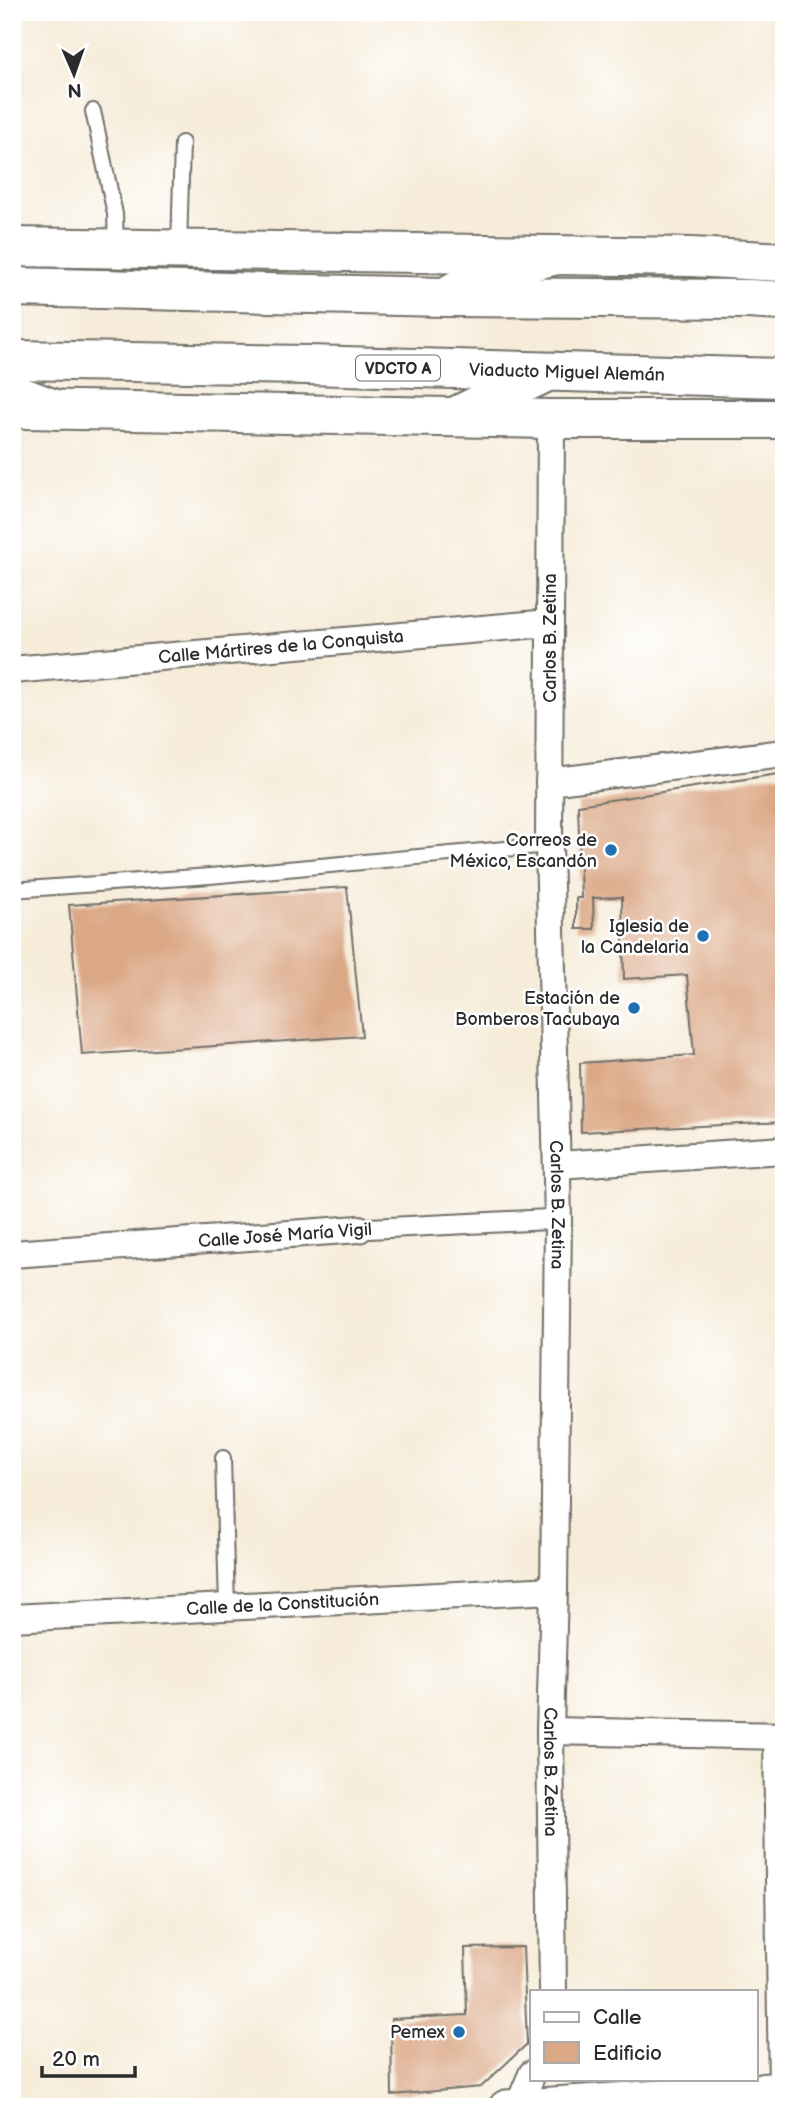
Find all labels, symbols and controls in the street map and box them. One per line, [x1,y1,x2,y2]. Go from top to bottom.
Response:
north arrow [38,38,108,108]
text: N [67,78,82,101]
road number: VDCTO A [356,356,440,380]
street label: Viaducto Miguel Alemán [469,359,665,386]
street label: Carlos B. Zetina [540,573,561,703]
street label: Calle Mártires de la Conquista [157,626,405,668]
place label: Correos de México, Escandón [450,830,597,872]
marker: Correos de México, Escandón [603,842,619,858]
place label: Iglesia de la Candelaria [581,916,689,958]
marker: Iglesia de la Candelaria [695,928,711,944]
place label: Estación de Bomberos Tacubaya [455,988,620,1030]
marker: Estación de Bomberos Tacubaya [626,1000,642,1016]
street label: Carlos B. Zetina [545,1140,568,1270]
street label: Calle José María Vigil [197,1219,373,1252]
street label: Calle de la Constitución [186,1589,380,1620]
street label: Carlos B. Zetina [539,1707,561,1837]
legend [530,1990,758,2080]
text: Calle [593,2005,642,2030]
place label: Pemex [390,2022,446,2043]
marker: Pemex [451,2024,467,2040]
scale bar [42,2035,135,2079]
text: Edificio [593,2041,662,2066]
text: 20 m [52,2047,100,2072]

